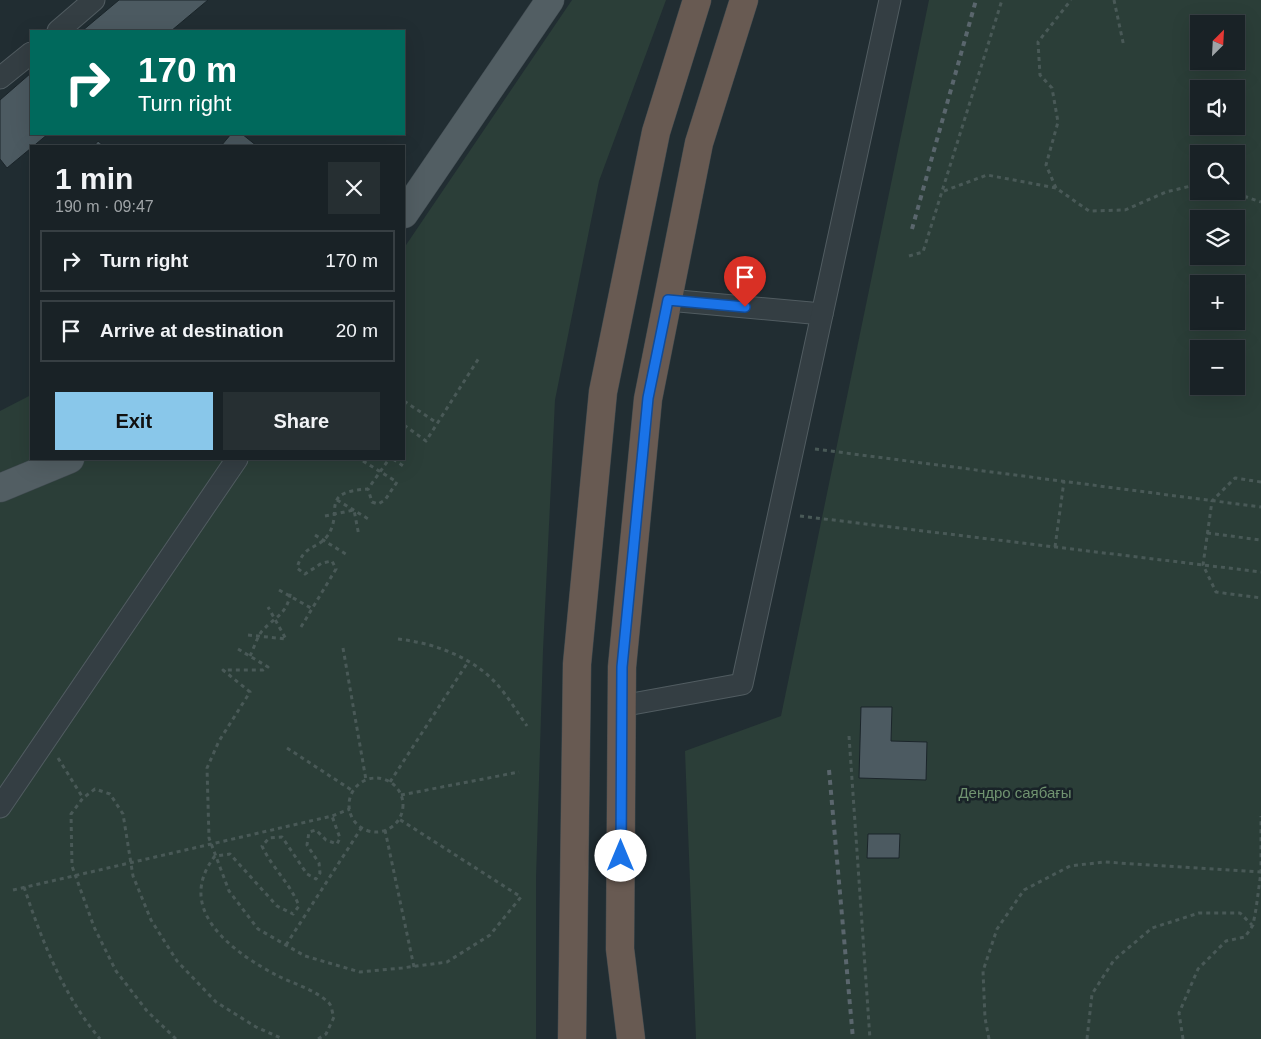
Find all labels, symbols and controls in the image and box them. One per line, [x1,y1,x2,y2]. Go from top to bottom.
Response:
north arrow [1190,15,1245,70]
map controls [1190,15,1245,395]
icon: right [55,50,120,115]
text: 170 m [138,50,237,89]
button: sound [1190,80,1245,135]
text: Turn right [138,91,231,116]
button: search [1190,145,1245,200]
text: 1 min [55,162,133,195]
button: close [328,162,380,214]
text: 190 m · 09:47 [55,198,154,215]
button: layers [1190,210,1245,265]
icon: right [57,247,85,275]
text: Turn right [100,250,188,271]
text: 170 m [325,250,378,271]
pin [724,256,766,307]
icon: arrive [731,263,759,291]
button: + [1190,275,1245,330]
icon: arrive [57,317,85,345]
text: Arrive at destination [100,320,284,341]
text: 20 m [336,320,378,341]
button: − [1190,340,1245,395]
button: Exit [55,392,213,450]
button: Share [223,392,380,450]
park label: Дендро саябағы [958,784,1072,801]
position arrow [594,829,646,881]

